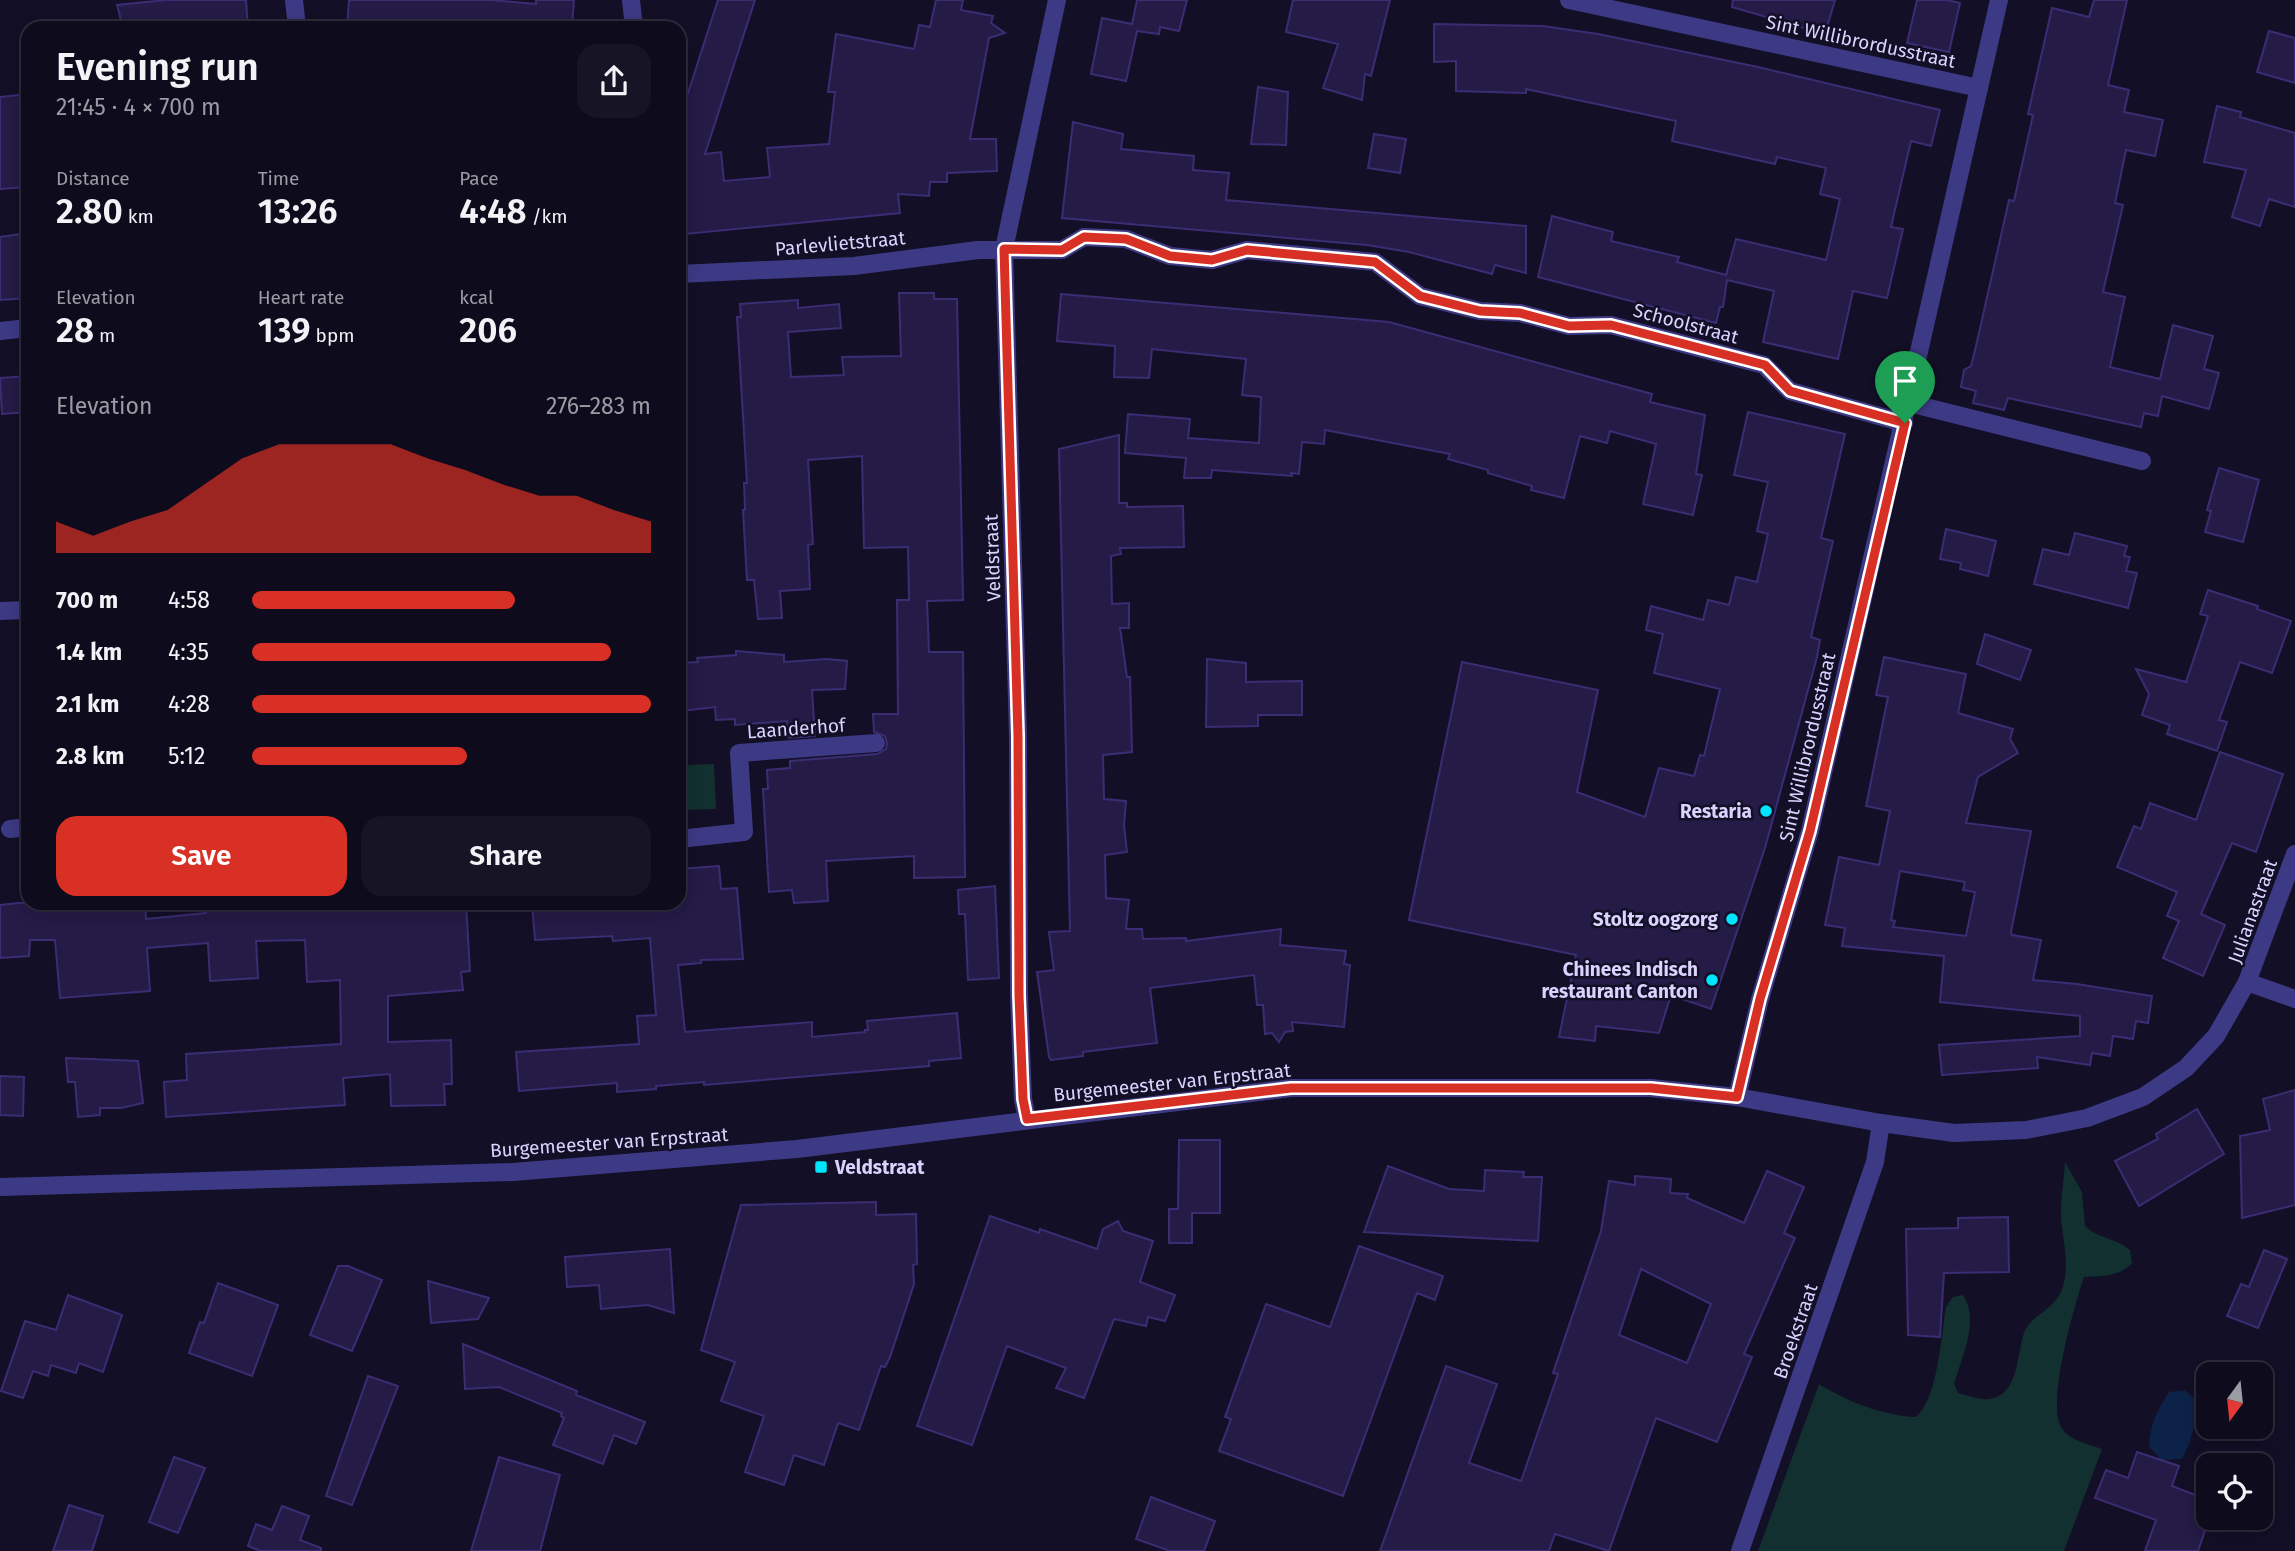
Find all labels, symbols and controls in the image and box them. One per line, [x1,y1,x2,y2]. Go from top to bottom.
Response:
street label: Sint Willibrordusstraat [1764,10,1958,73]
text: Evening run [56,44,259,90]
button: share [577,44,651,118]
text: 21:45 · 4 × 700 m [56,93,221,121]
text: Distance [56,167,130,190]
text: Time [258,167,299,190]
text: Pace [459,167,499,190]
text: 2.80 [56,190,123,232]
text: 13:26 [258,190,337,232]
text: 4:48 [459,190,527,232]
text: km [123,205,154,228]
text: /km [527,205,568,228]
street label: Parlevlietstraat [774,226,906,261]
text: Elevation [56,286,136,309]
text: Heart rate [258,286,344,309]
text: kcal [459,286,494,309]
street label: Schoolstraat [1631,298,1741,349]
text: 28 [56,309,94,351]
text: 139 [258,309,311,351]
text: 206 [459,309,517,351]
text: m [94,324,115,347]
text: bpm [311,324,354,347]
pin [1875,351,1935,423]
icon: arrive [1886,362,1924,400]
text: Elevation [56,392,152,420]
text: 276–283 m [546,392,651,420]
street label: Veldstraat [979,514,1006,602]
text: 700 m [56,586,118,614]
text: 4:58 [168,586,210,614]
text: 1.4 km [56,638,122,666]
text: 4:35 [168,638,209,666]
street label: Sint Willibrordusstraat [1775,650,1840,844]
text: 2.1 km [56,690,119,718]
text: 4:28 [168,690,210,718]
street label: Laanderhof [746,713,848,743]
text: 2.8 km [56,742,124,770]
text: 5:12 [168,742,205,770]
place label: Restaria [1680,800,1752,823]
marker: Restaria [1758,803,1774,819]
button: Save [56,816,347,896]
button: Share [361,816,651,896]
street label: Julianastraat [2223,856,2282,966]
place label: Stoltz oogzorg [1593,908,1719,931]
marker: Stoltz oogzorg [1724,911,1740,927]
place label: Chinees Indisch restaurant Canton [1542,958,1698,1003]
marker: Chinees Indisch restaurant Canton [1704,972,1720,988]
street label: Burgemeester van Erpstraat [1052,1059,1292,1106]
street label: Burgemeester van Erpstraat [489,1123,729,1162]
place label: Veldstraat [834,1156,925,1179]
marker: Veldstraat [813,1159,829,1175]
street label: Broekstraat [1768,1280,1823,1382]
north arrow [2196,1362,2273,1438]
map controls [2196,1362,2273,1530]
button: locate [2196,1453,2273,1530]

